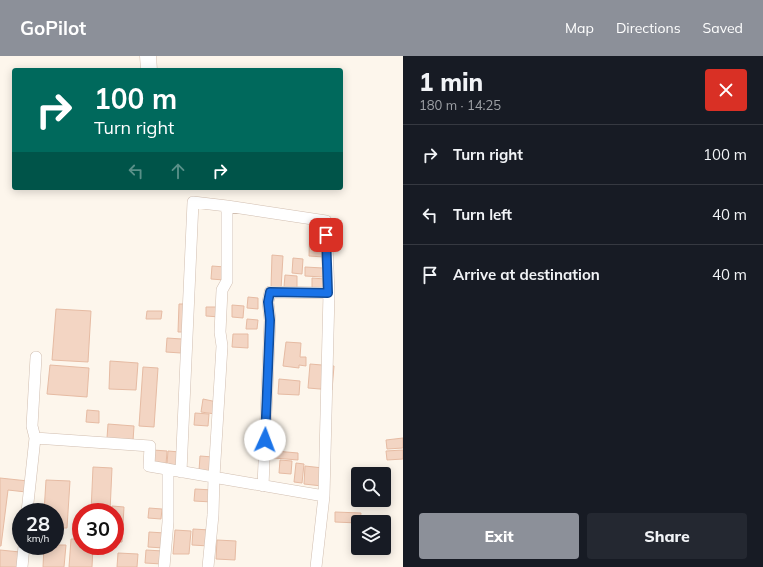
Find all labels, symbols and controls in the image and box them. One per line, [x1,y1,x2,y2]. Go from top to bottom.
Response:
text: GoPilot [20,16,86,40]
text: Map [565,19,594,37]
text: Directions [616,19,681,37]
text: Saved [703,19,743,37]
text: 1 min [419,67,483,97]
button: close [705,69,747,111]
text: 100 m [94,81,177,116]
icon: right [28,84,80,136]
text: 180 m · 14:25 [419,97,501,113]
text: Turn right [94,116,174,139]
icon: right [419,144,441,166]
text: Turn right [453,145,523,164]
text: 100 m [703,145,747,164]
icon: left [125,160,147,182]
icon: ahead [167,160,189,182]
icon: right [209,160,231,182]
icon: left [419,204,441,226]
text: Turn left [453,205,512,224]
text: 40 m [712,205,747,224]
pin [309,218,343,252]
icon: arrive [315,224,337,246]
icon: arrive [419,264,441,286]
text: Arrive at destination [453,265,600,284]
text: 40 m [712,265,747,284]
position arrow [244,419,286,461]
map controls [351,467,391,555]
button: search [351,467,391,507]
speed limit sign: 30 [72,503,124,555]
text: 28 [26,511,50,536]
button: Exit [419,513,579,559]
button: Share [587,513,747,559]
button: layers [351,515,391,555]
text: km/h [27,532,49,545]

